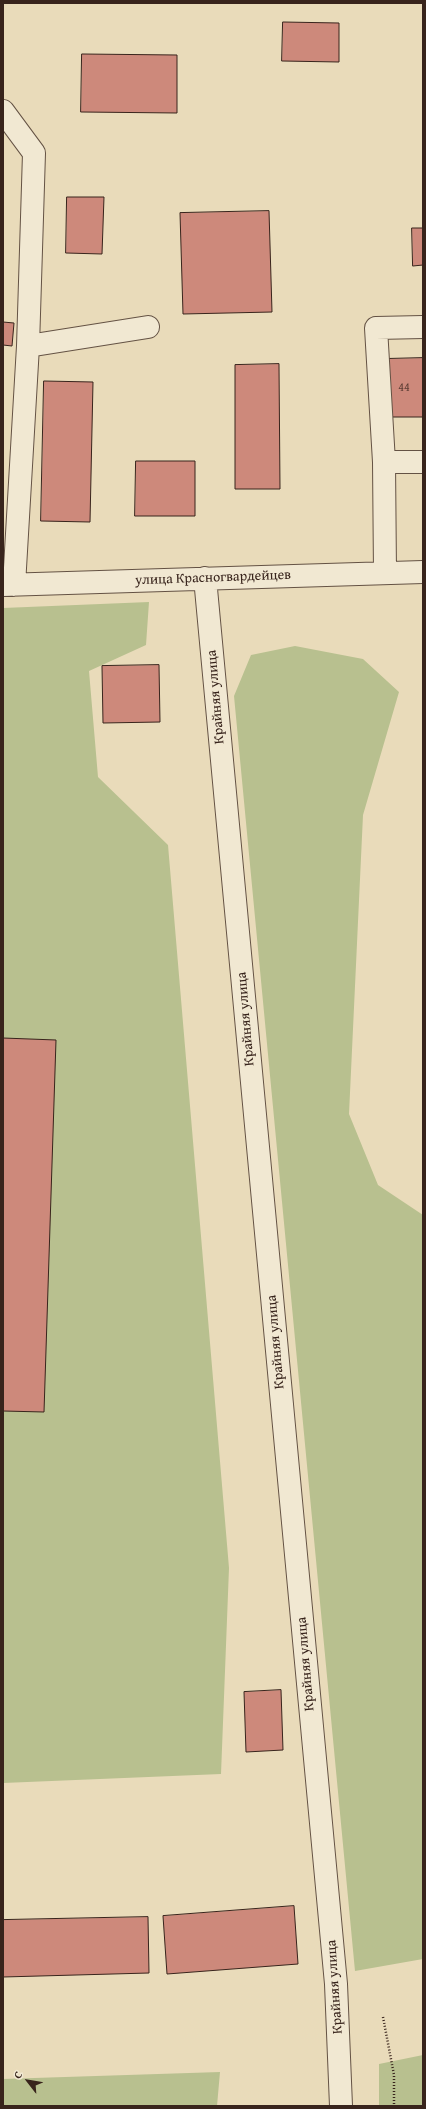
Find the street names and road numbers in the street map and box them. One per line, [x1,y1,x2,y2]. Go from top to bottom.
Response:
street label: улица Красногвардейцев [135,567,291,589]
street label: Крайняя улица [204,649,228,745]
street label: Крайняя улица [234,971,258,1067]
street label: Крайняя улица [264,1294,288,1390]
street label: Крайняя улица [294,1616,318,1712]
street label: Крайняя улица [323,1939,347,2035]

